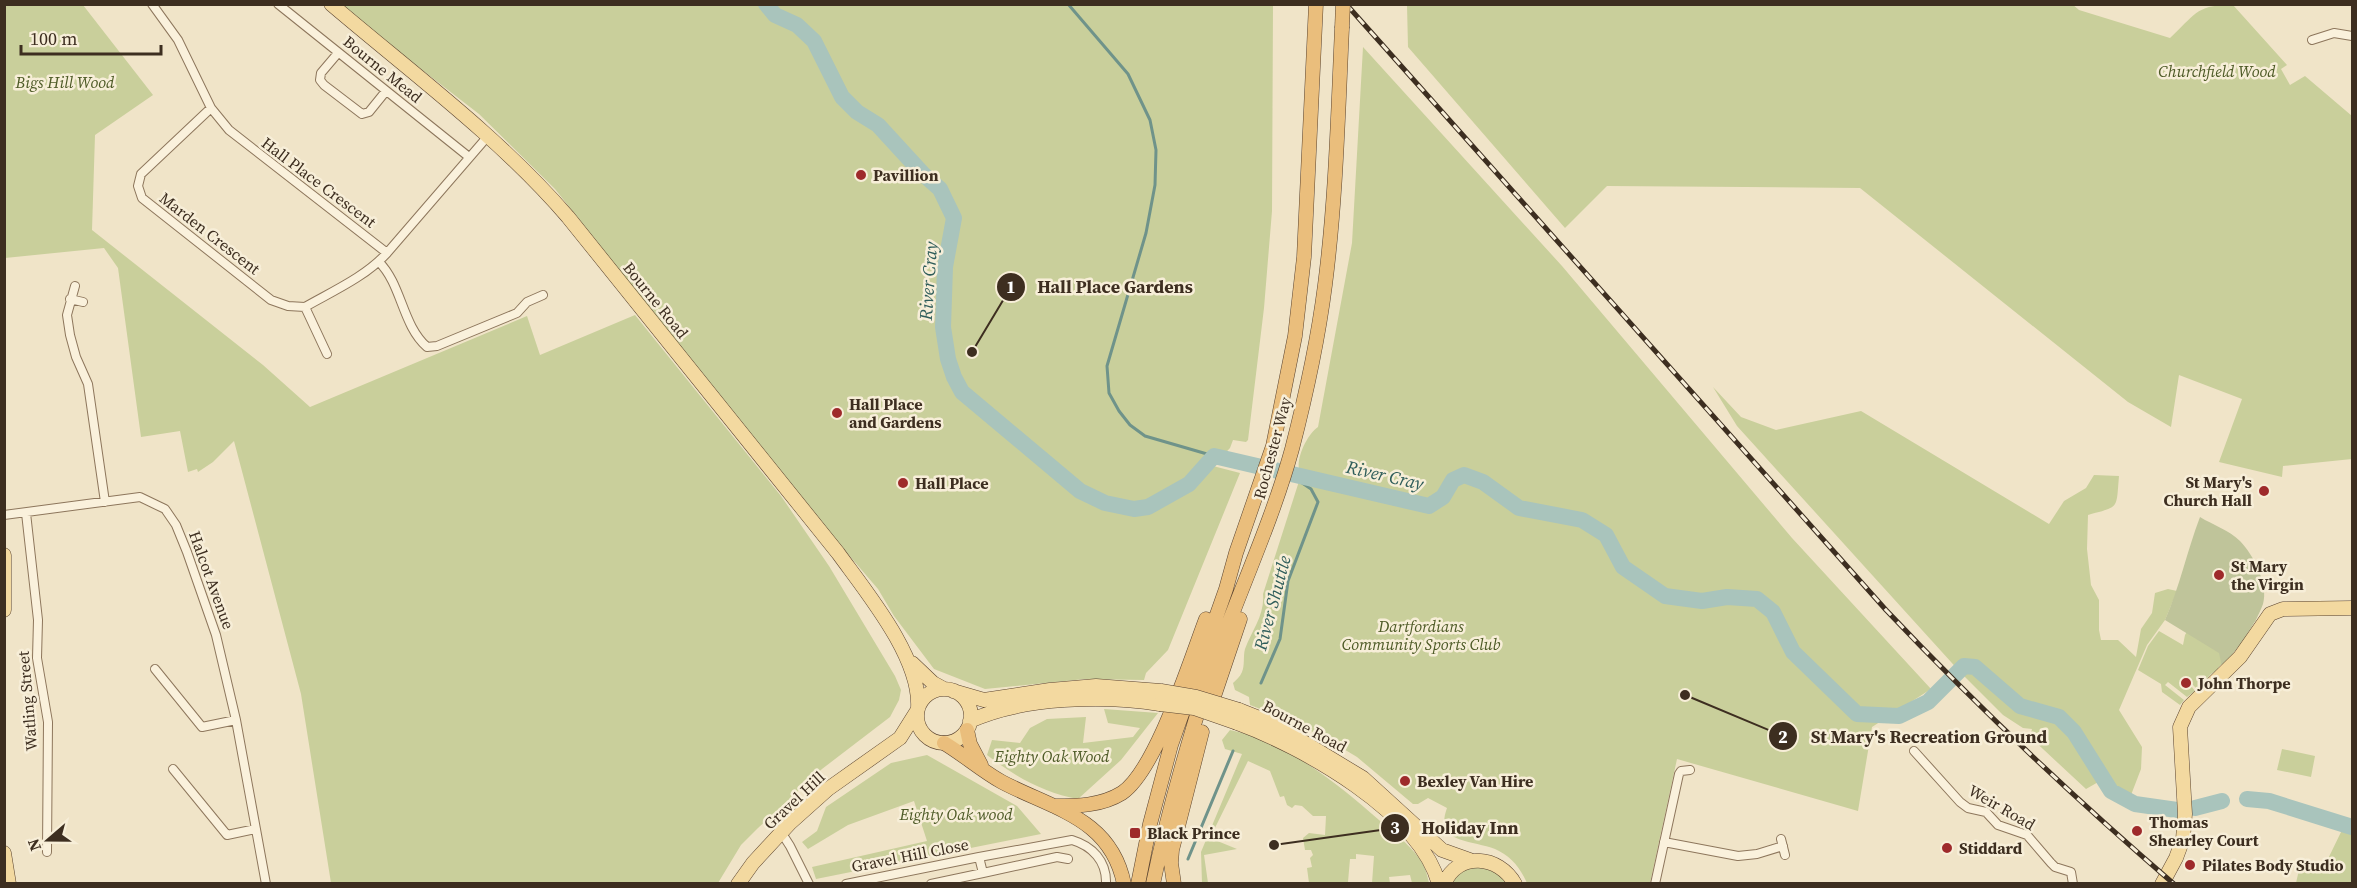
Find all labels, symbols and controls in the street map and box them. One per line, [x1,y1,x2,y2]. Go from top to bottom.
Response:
scale bar [21,18,160,56]
text: 100 m [30,26,77,51]
street label: Bourne Mead [339,30,427,108]
park label: Churchfield Wood [2158,60,2276,82]
park label: Bigs Hill Wood [15,71,115,93]
street label: Hall Place Crescent [257,132,381,233]
place label: Pavillion [873,164,939,186]
marker: Pavillion [854,168,868,182]
street label: Marden Crescent [155,187,265,280]
water label: River Cray [913,240,943,322]
street label: Bourne Road [618,257,694,343]
callout: Hall Place Gardens [996,269,1205,305]
text: 1 [1006,274,1016,299]
text: Hall Place Gardens [1037,274,1193,299]
place label: Hall Place and Gardens [849,393,942,433]
street label: Rochester Way [1248,394,1296,502]
marker: Hall Place and Gardens [830,406,844,420]
water label: River Cray [1343,454,1427,496]
place label: St Mary's Church Hall [2164,471,2252,511]
place label: Hall Place [915,472,989,494]
marker: Hall Place [896,476,910,490]
marker: St Mary's Church Hall [2257,484,2271,498]
street label: Halcot Avenue [184,528,240,632]
water label: River Shuttle [1247,552,1297,654]
place label: St Mary the Virgin [2231,555,2304,595]
marker: St Mary the Virgin [2212,568,2226,582]
park label: Dartfordians Community Sports Club [1342,615,1500,655]
street label: Watling Street [12,649,42,752]
place label: John Thorpe [2197,672,2291,694]
marker: John Thorpe [2179,676,2193,690]
street label: Bourne Road [1259,695,1351,757]
callout: St Mary's Recreation Ground [1768,718,2059,754]
text: 2 [1778,724,1788,749]
text: St Mary's Recreation Ground [1811,724,2048,749]
park label: Eighty Oak Wood [994,745,1110,767]
street label: Gravel Hill [759,766,830,834]
place label: Bexley Van Hire [1417,770,1533,792]
marker: Bexley Van Hire [1398,774,1412,788]
street label: Weir Road [1964,779,2040,835]
park label: Eighty Oak wood [898,803,1013,825]
north arrow [18,810,78,870]
callout: Holiday Inn [1380,810,1531,846]
place label: Thomas Shearley Court [2149,811,2259,851]
text: 3 [1390,815,1400,840]
text: Holiday Inn [1421,815,1519,840]
place label: Black Prince [1147,822,1240,844]
marker: Thomas Shearley Court [2130,824,2144,838]
marker: Black Prince [1128,826,1142,840]
street label: Gravel Hill Close [850,833,970,877]
text: N [21,836,46,854]
place label: Stiddard [1959,837,2023,859]
marker: Stiddard [1940,841,1954,855]
place label: Pilates Body Studio [2202,854,2343,876]
marker: Pilates Body Studio [2183,858,2197,872]

